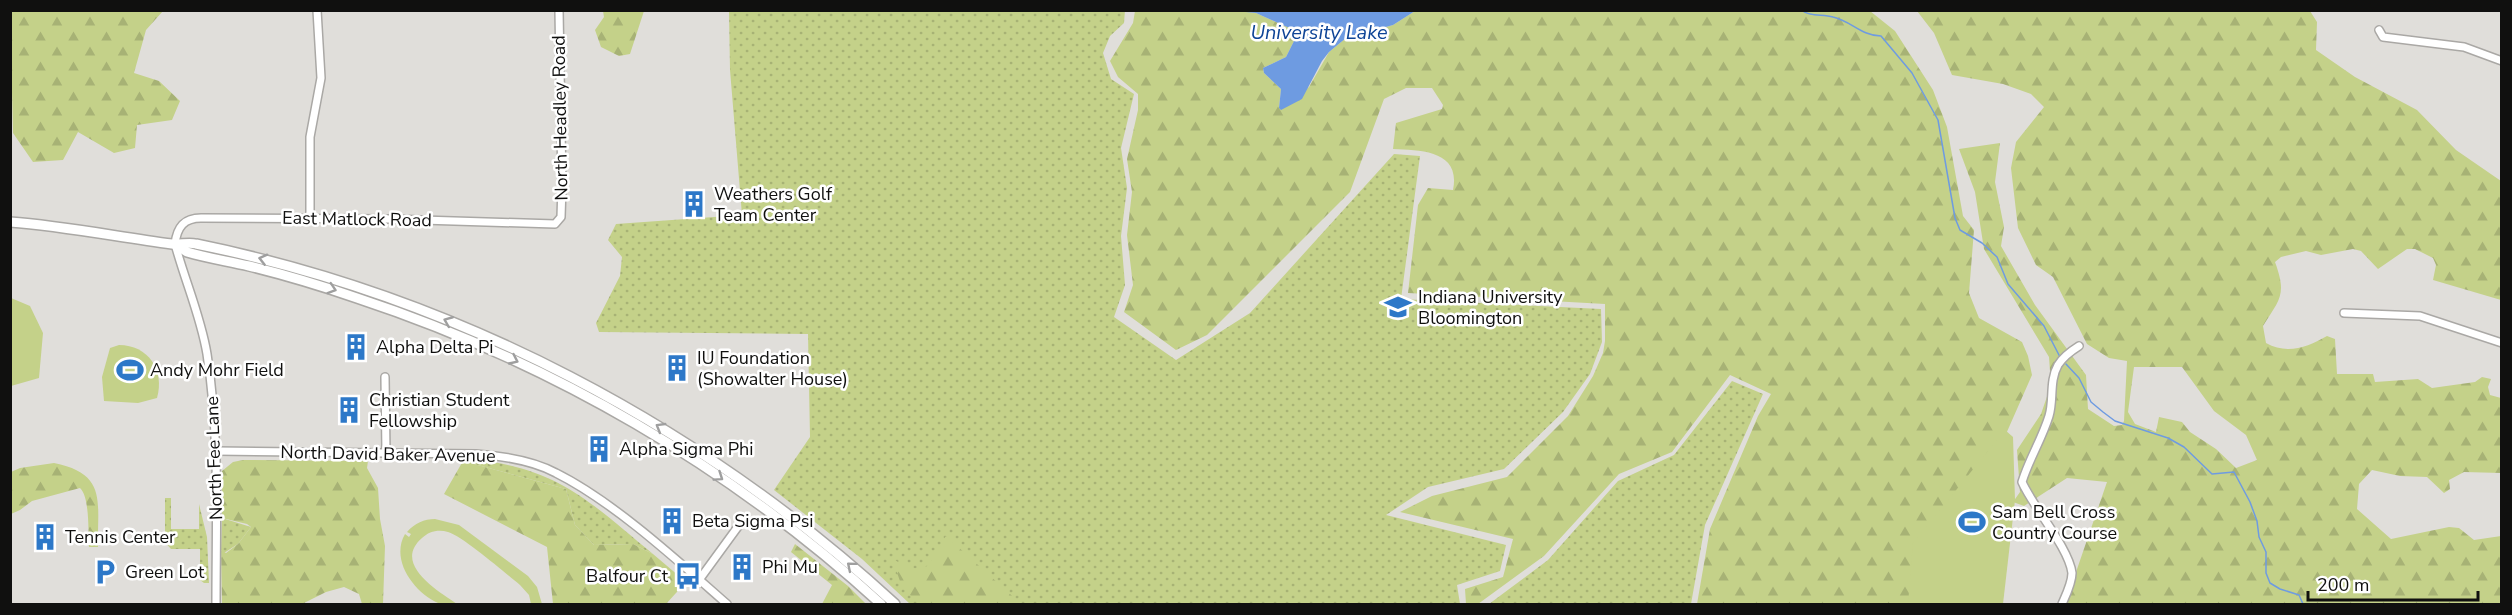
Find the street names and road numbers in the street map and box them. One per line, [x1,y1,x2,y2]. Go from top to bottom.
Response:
street label: North Headley Road [547,35,573,201]
street label: East Matlock Road [282,206,432,232]
street label: North Fee Lane [200,396,228,520]
street label: North David Baker Avenue [280,440,496,468]

